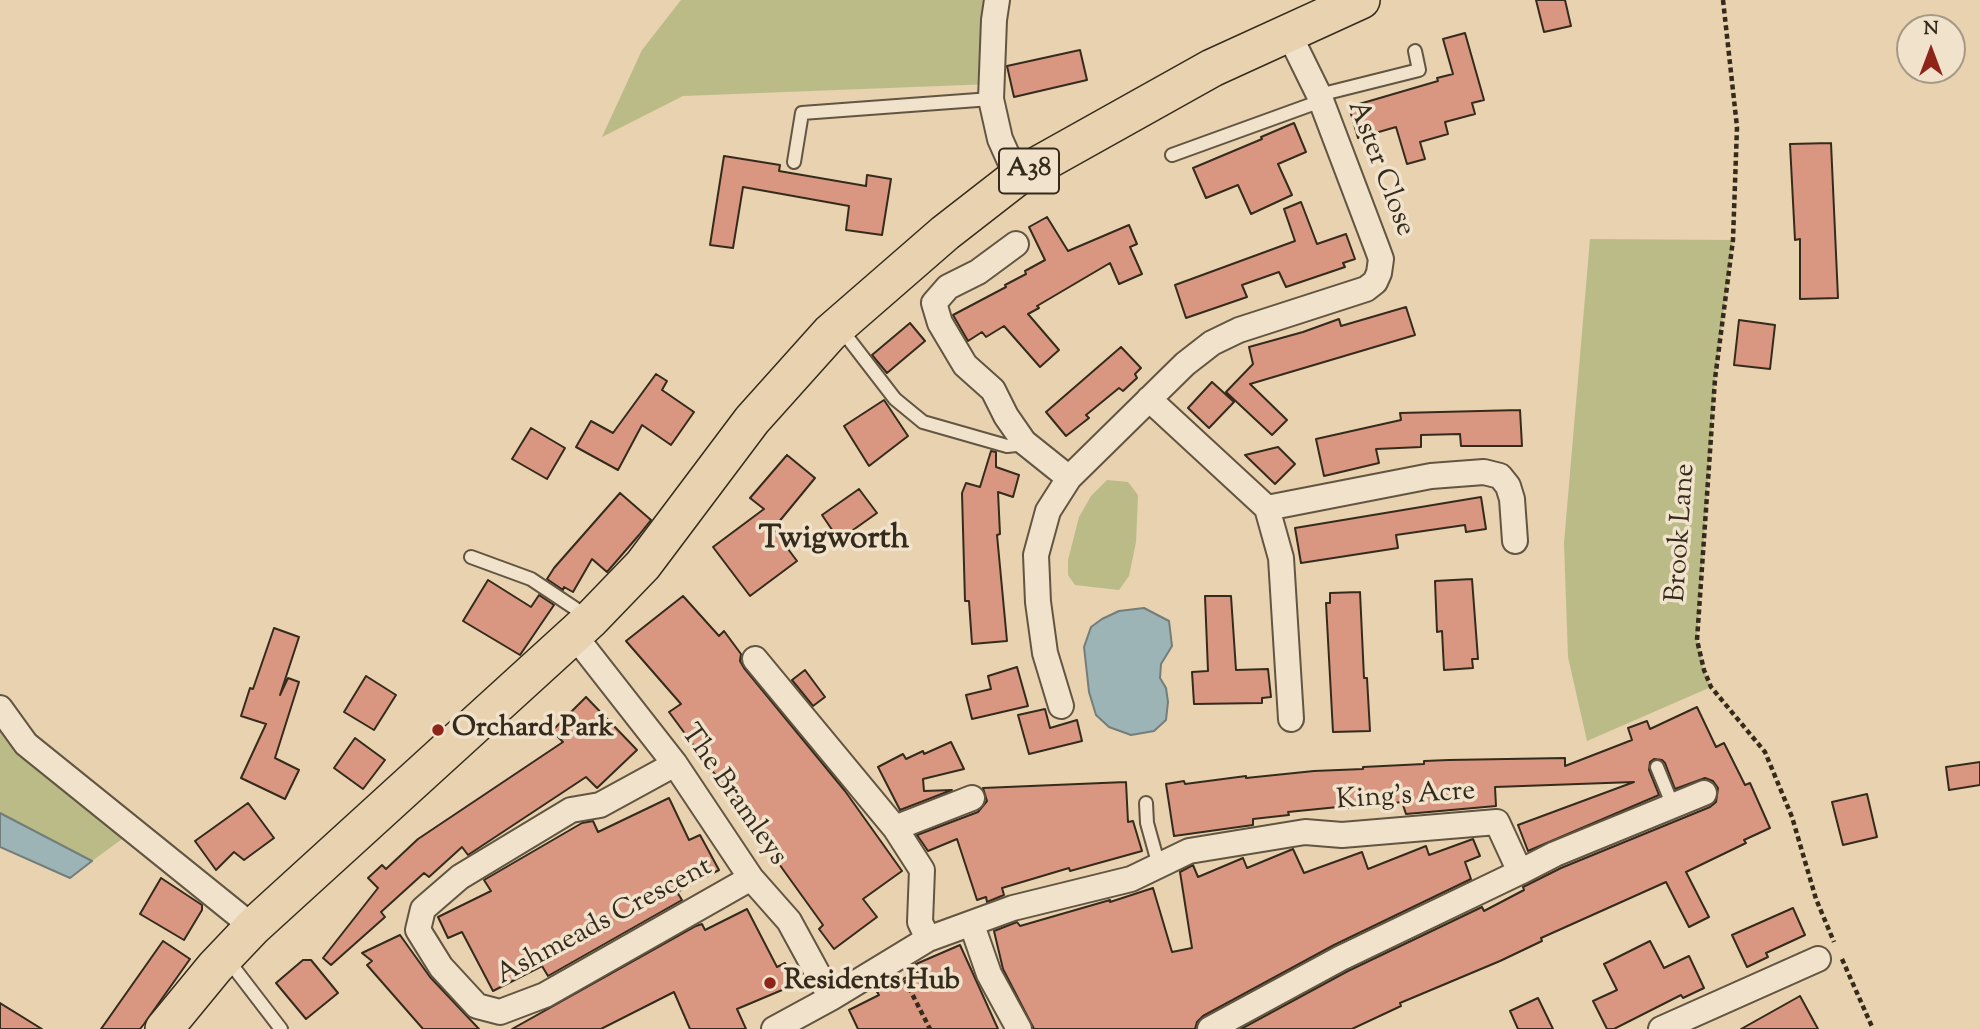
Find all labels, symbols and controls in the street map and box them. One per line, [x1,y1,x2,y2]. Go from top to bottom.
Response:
north arrow [1896,14,1966,84]
text: N [1923,16,1939,43]
street label: Aster Close [1338,97,1420,241]
road number: A38 [999,148,1059,194]
street label: Brook Lane [1661,463,1705,603]
district label: Twigworth [759,523,909,561]
place label: Orchard Park [452,713,614,747]
street label: The Bramleys [671,719,793,873]
marker: Orchard Park [430,722,446,738]
street label: King's Acre [1335,776,1477,820]
street label: Ashmeads Crescent [491,852,719,994]
place label: Residents Hub [784,966,960,1000]
marker: Residents Hub [762,975,778,991]

